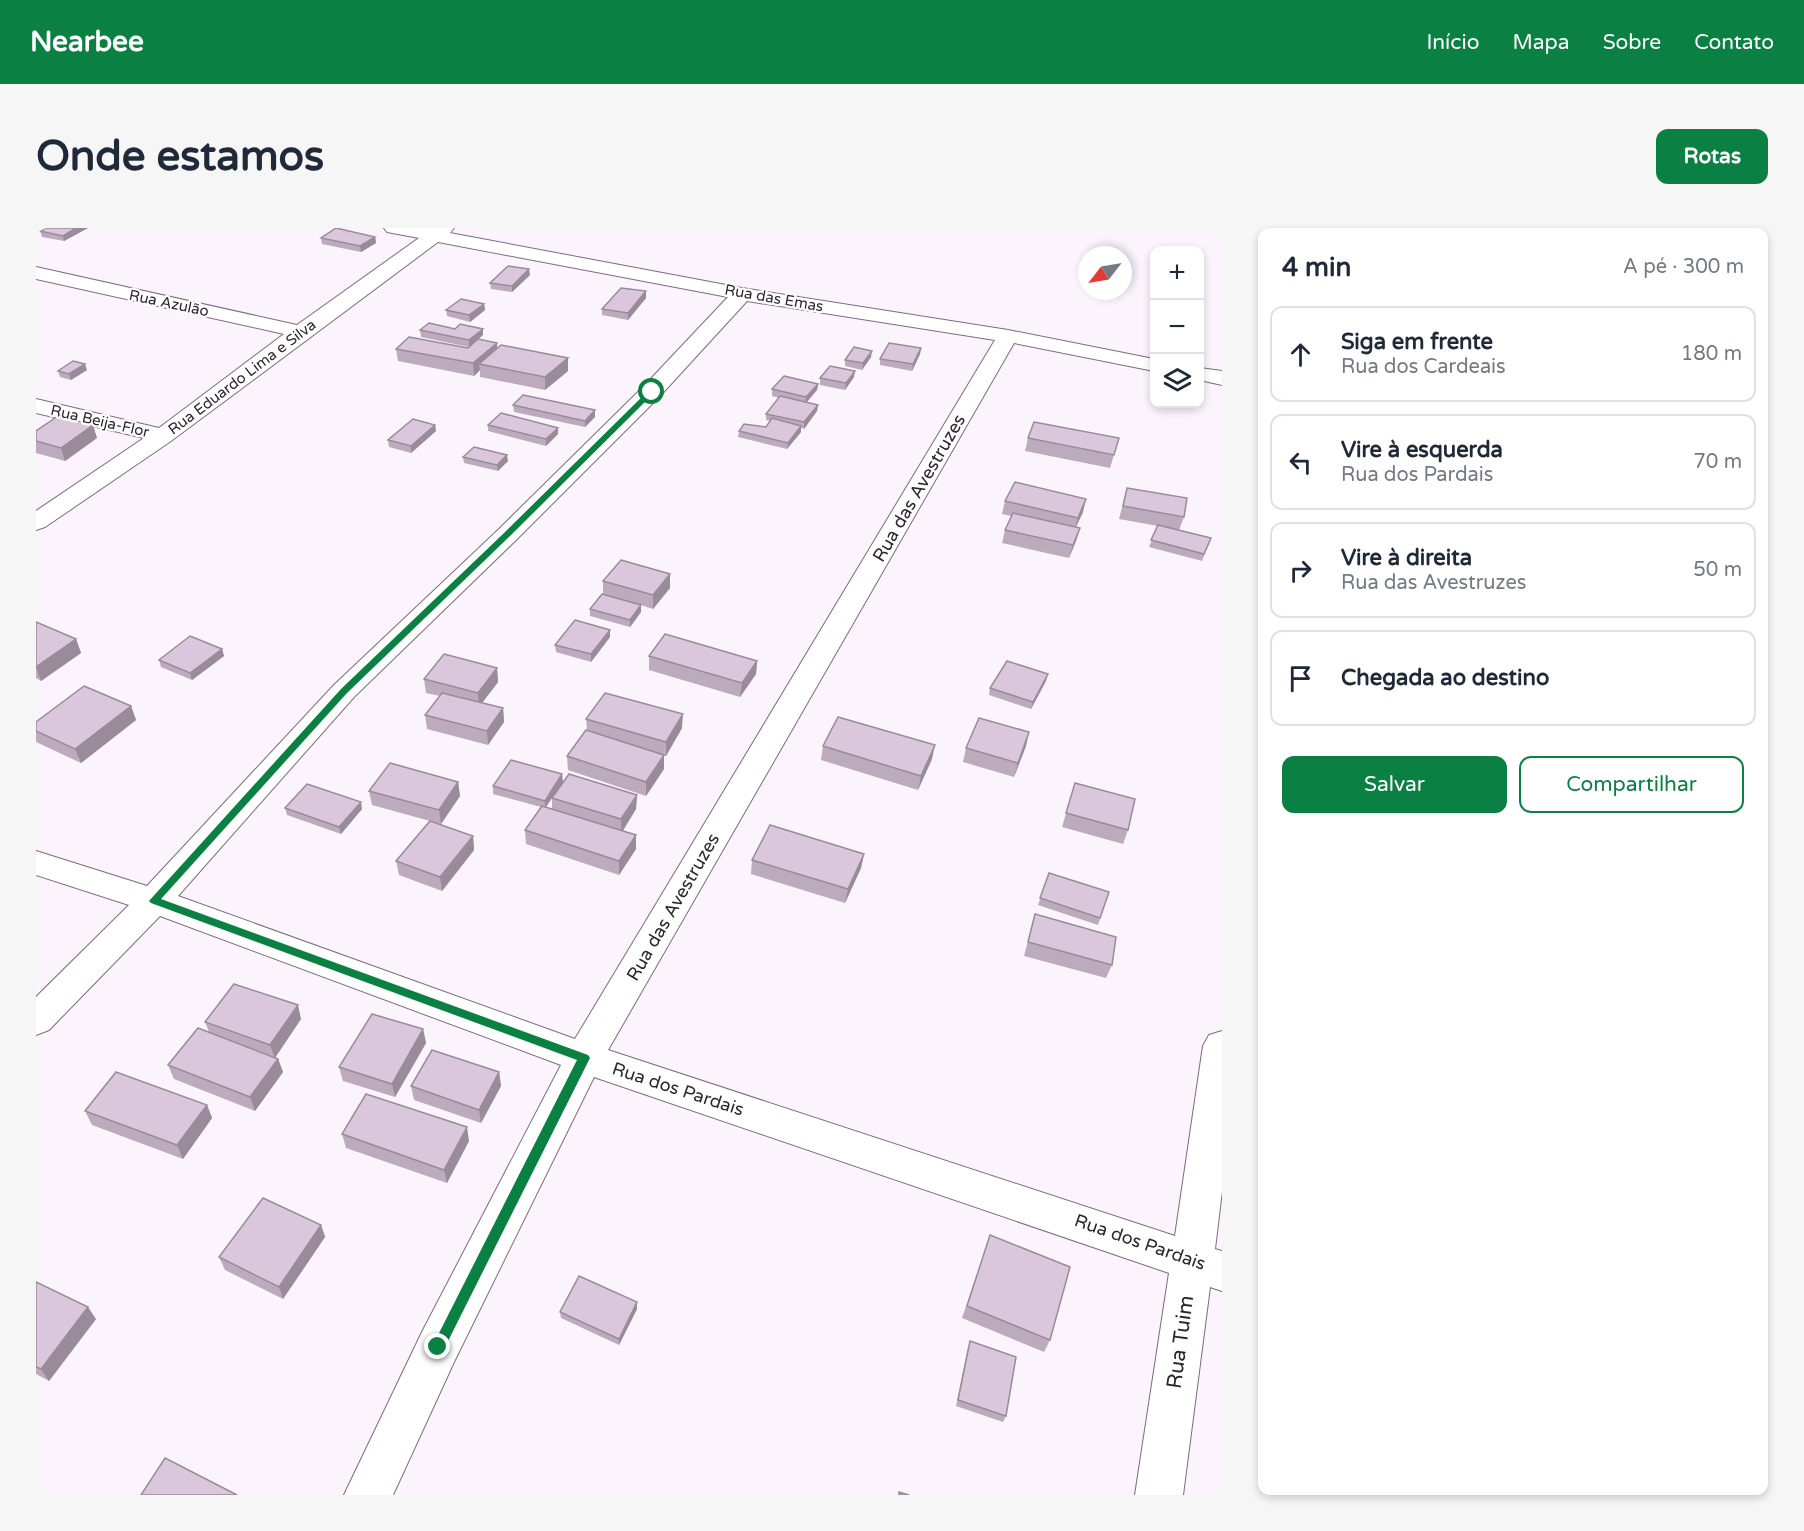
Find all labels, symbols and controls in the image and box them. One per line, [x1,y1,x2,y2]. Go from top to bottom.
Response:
text: Nearbee [30,25,144,59]
text: Início [1427,30,1479,55]
text: Mapa [1512,30,1570,55]
text: Sobre [1603,30,1661,55]
text: Contato [1694,30,1774,55]
button: Rotas [1656,129,1768,184]
text: Onde estamos [36,131,324,182]
north arrow [1078,246,1132,300]
map controls [1150,246,1204,408]
button: + [1150,246,1204,300]
text: 4 min [1282,252,1351,283]
text: A pé · 300 m [1623,255,1744,279]
street label: Rua das Emas [723,280,825,316]
street label: Rua Azulão [127,286,211,320]
button: − [1150,300,1204,354]
street label: Rua Eduardo Lima e Silva [165,316,319,438]
text: Siga em frente [1341,329,1493,355]
icon: ahead [1284,338,1317,371]
text: 180 m [1681,342,1742,366]
button: layers [1150,354,1204,408]
text: Rua dos Cardeais [1341,355,1506,379]
route start [638,378,664,404]
street label: Rua Beija-Flor [49,401,151,441]
street label: Rua das Avestruzes [868,410,970,566]
text: Vire à esquerda [1341,437,1503,463]
icon: left [1284,446,1317,479]
text: 70 m [1693,450,1742,474]
text: Rua dos Pardais [1341,463,1493,487]
text: Vire à direita [1341,545,1472,571]
icon: right [1284,554,1317,587]
text: 50 m [1693,558,1742,582]
text: Rua das Avestruzes [1341,571,1526,595]
icon: arrive [1284,662,1317,695]
text: Chegada ao destino [1341,665,1549,691]
button: Salvar [1282,756,1507,813]
button: Compartilhar [1519,756,1744,813]
street label: Rua das Avestruzes [622,829,724,985]
street label: Rua dos Pardais [609,1057,747,1121]
street label: Rua dos Pardais [1072,1209,1208,1275]
street label: Rua Tuim [1162,1294,1199,1390]
route end [424,1333,450,1359]

